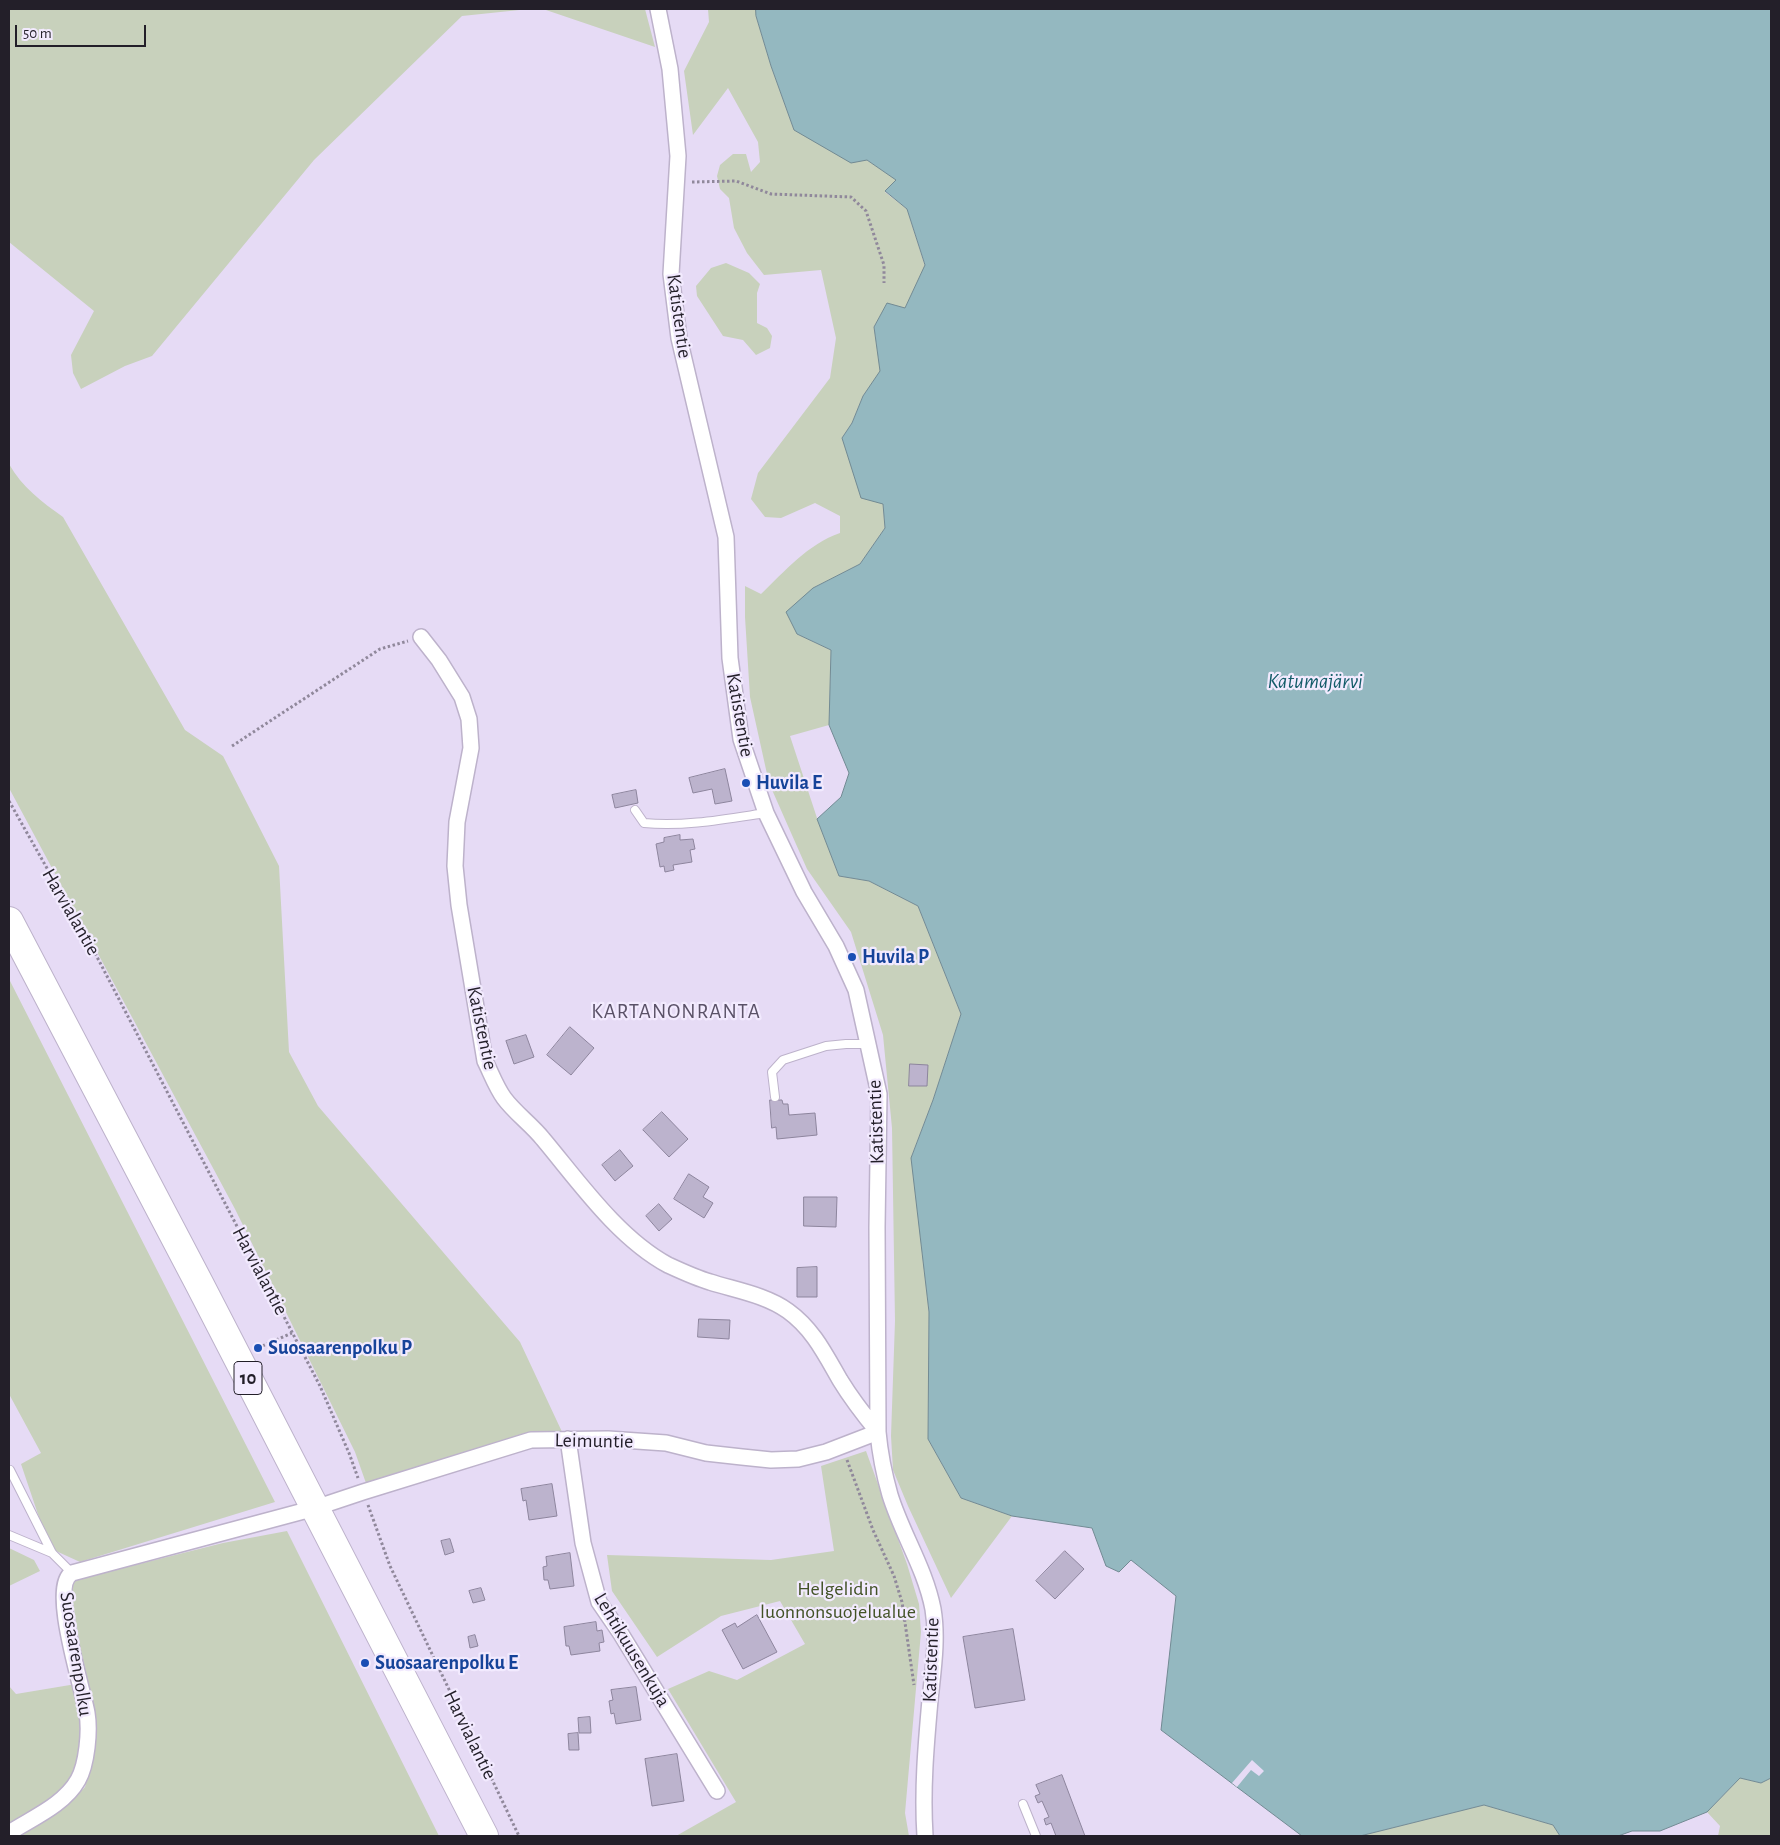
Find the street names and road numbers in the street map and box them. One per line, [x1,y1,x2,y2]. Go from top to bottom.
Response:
street label: Katistentie [661,272,697,360]
street label: Katistentie [721,671,759,759]
street label: Harvialantie [37,864,105,960]
street label: Katistentie [461,984,503,1072]
street label: Katistentie [863,1079,889,1165]
street label: Harvialantie [227,1223,293,1319]
road number: 10 [234,1362,262,1395]
street label: Leimuntie [554,1428,634,1454]
street label: Lehtikuusenkuja [588,1588,676,1712]
street label: Suosaarenpolku [54,1590,98,1718]
street label: Katistentie [918,1617,944,1703]
street label: Harvialantie [438,1686,502,1784]

